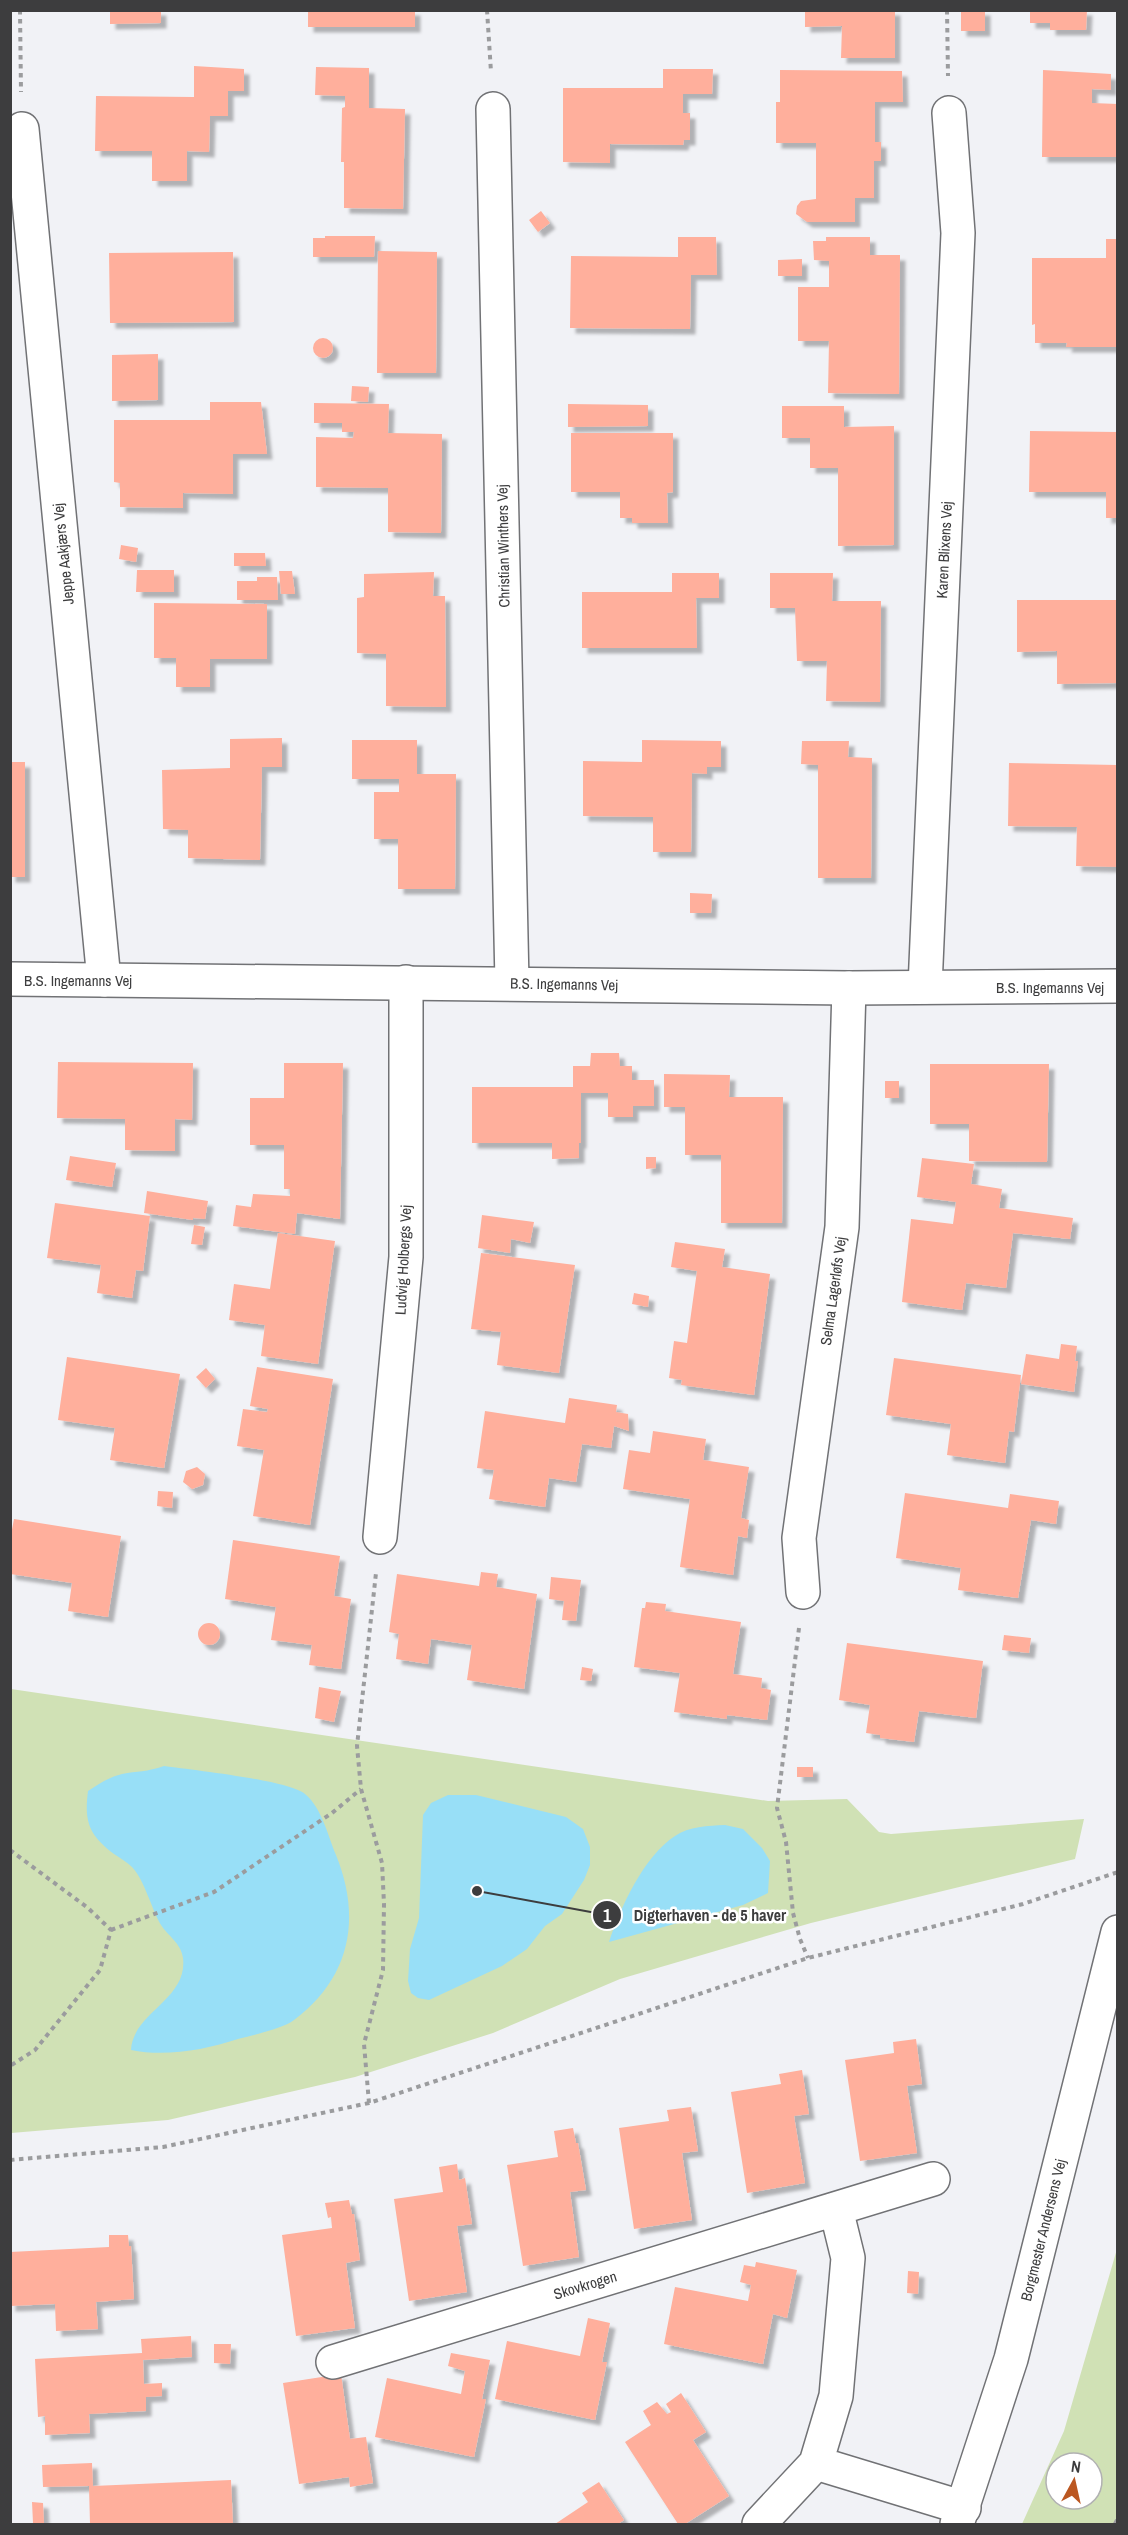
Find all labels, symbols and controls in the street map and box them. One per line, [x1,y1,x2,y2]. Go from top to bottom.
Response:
street label: Christian Winthers Vej [491,484,515,608]
street label: Karen Blixens Vej [931,501,957,599]
street label: Jeppe Aakjærs Vej [47,502,79,606]
street label: B.S. Ingemanns Vej [24,970,132,991]
street label: B.S. Ingemanns Vej [510,973,618,995]
street label: B.S. Ingemanns Vej [996,977,1104,998]
street label: Ludvig Holbergs Vej [390,1204,416,1316]
street label: Selma Lagerløfs Vej [815,1235,851,1347]
callout: Digterhaven - de 5 haver [592,1898,798,1932]
text: 1 [603,1903,612,1928]
text: Digterhaven - de 5 haver [634,1904,787,1926]
street label: Borgmester Andersens Vej [1015,2157,1071,2303]
street label: Skovkrogen [551,2265,619,2305]
north arrow [1044,2451,1104,2511]
text: N [1070,2455,1082,2478]

